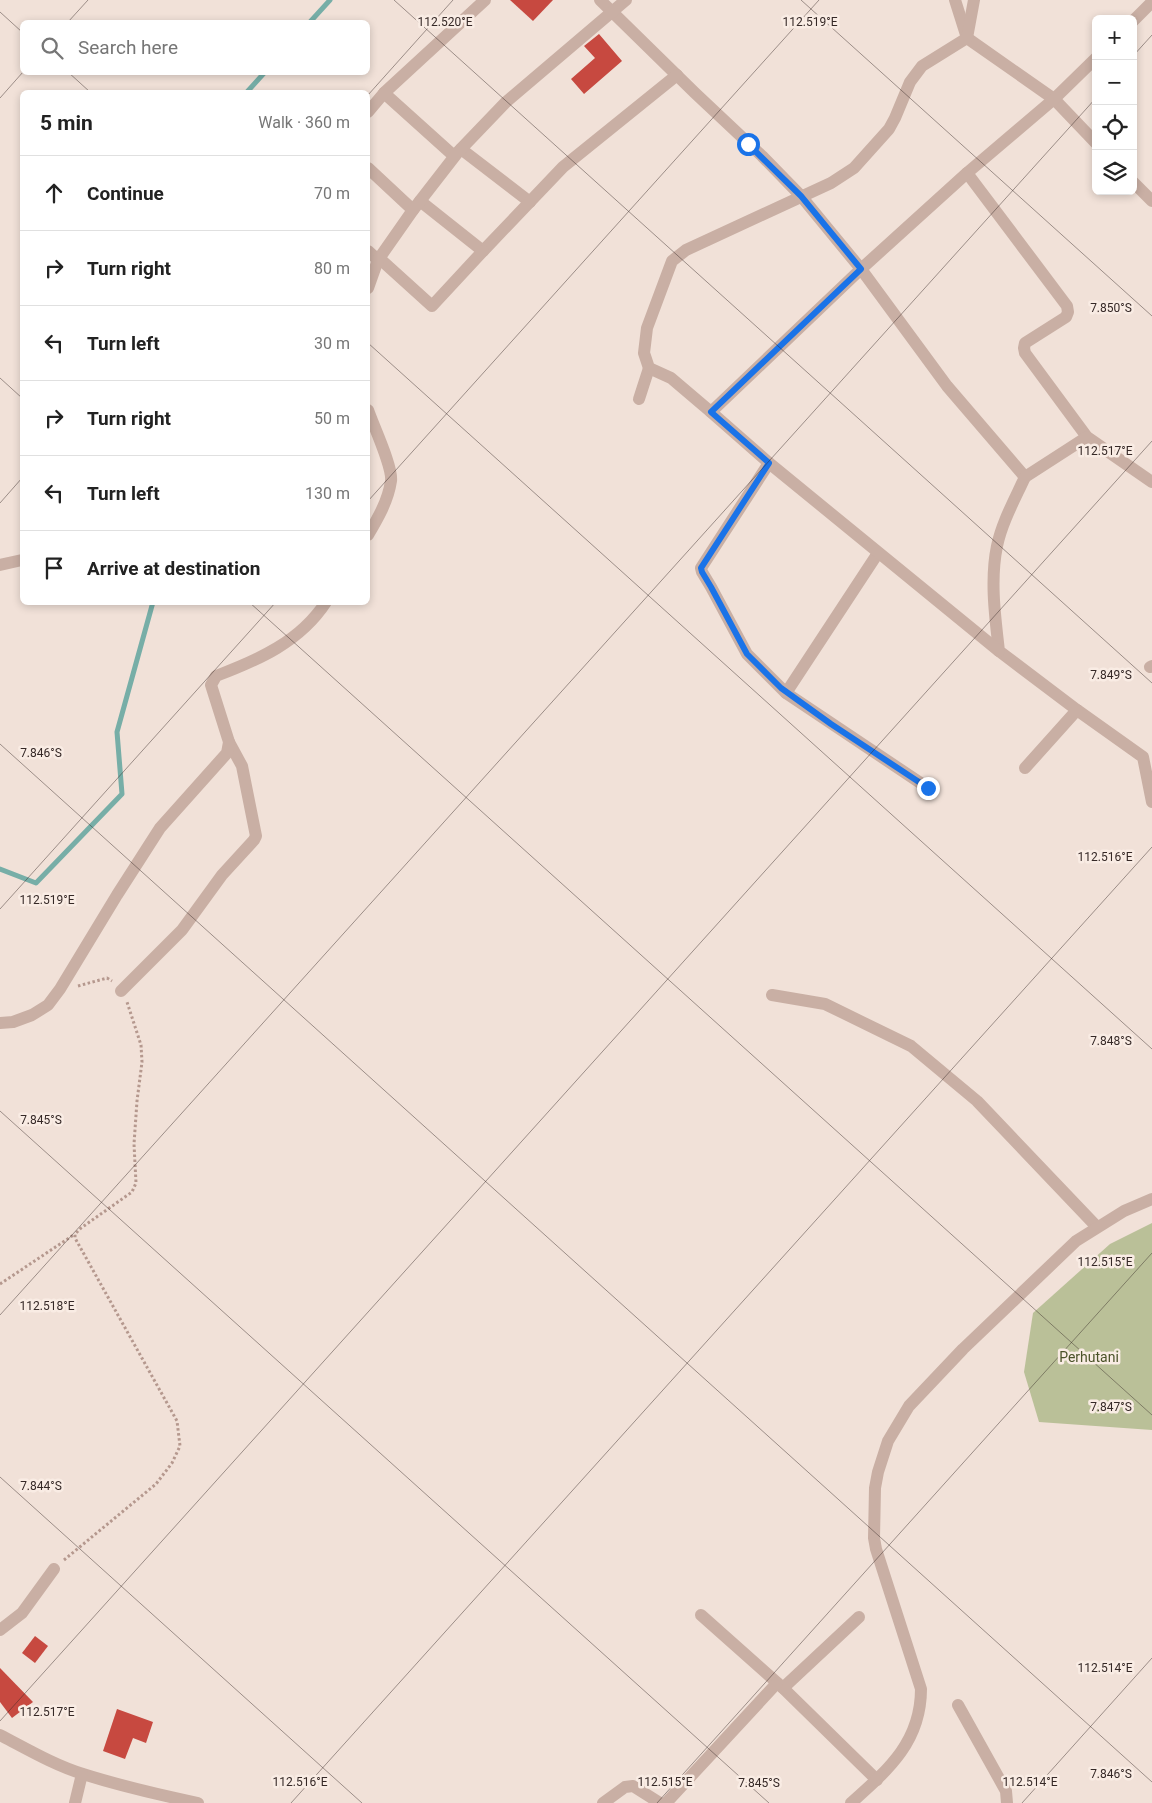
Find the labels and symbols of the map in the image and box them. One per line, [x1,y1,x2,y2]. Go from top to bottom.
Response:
text: 112.520°E [418,15,473,29]
text: 112.519°E [783,15,838,29]
route start [737,133,760,156]
text: 7.850°S [1090,301,1132,315]
text: 112.517°E [1078,444,1133,458]
text: 7.849°S [1090,668,1132,682]
text: 7.846°S [20,746,62,760]
route end [917,777,940,800]
text: 112.516°E [1078,850,1133,864]
text: 112.519°E [20,893,75,907]
text: 7.848°S [1090,1034,1132,1048]
text: 7.845°S [20,1113,62,1127]
text: 112.515°E [1078,1255,1133,1269]
text: 112.518°E [20,1299,75,1313]
park label: Perhutani [1059,1349,1119,1365]
text: 7.847°S [1090,1400,1132,1414]
text: 7.844°S [20,1479,62,1493]
text: 112.514°E [1078,1661,1133,1675]
text: 112.517°E [20,1705,75,1719]
text: 7.846°S [1090,1767,1132,1781]
text: 112.516°E [273,1775,328,1789]
text: 112.515°E [638,1775,693,1789]
text: 112.514°E [1003,1775,1058,1789]
text: 7.845°S [738,1776,780,1790]

